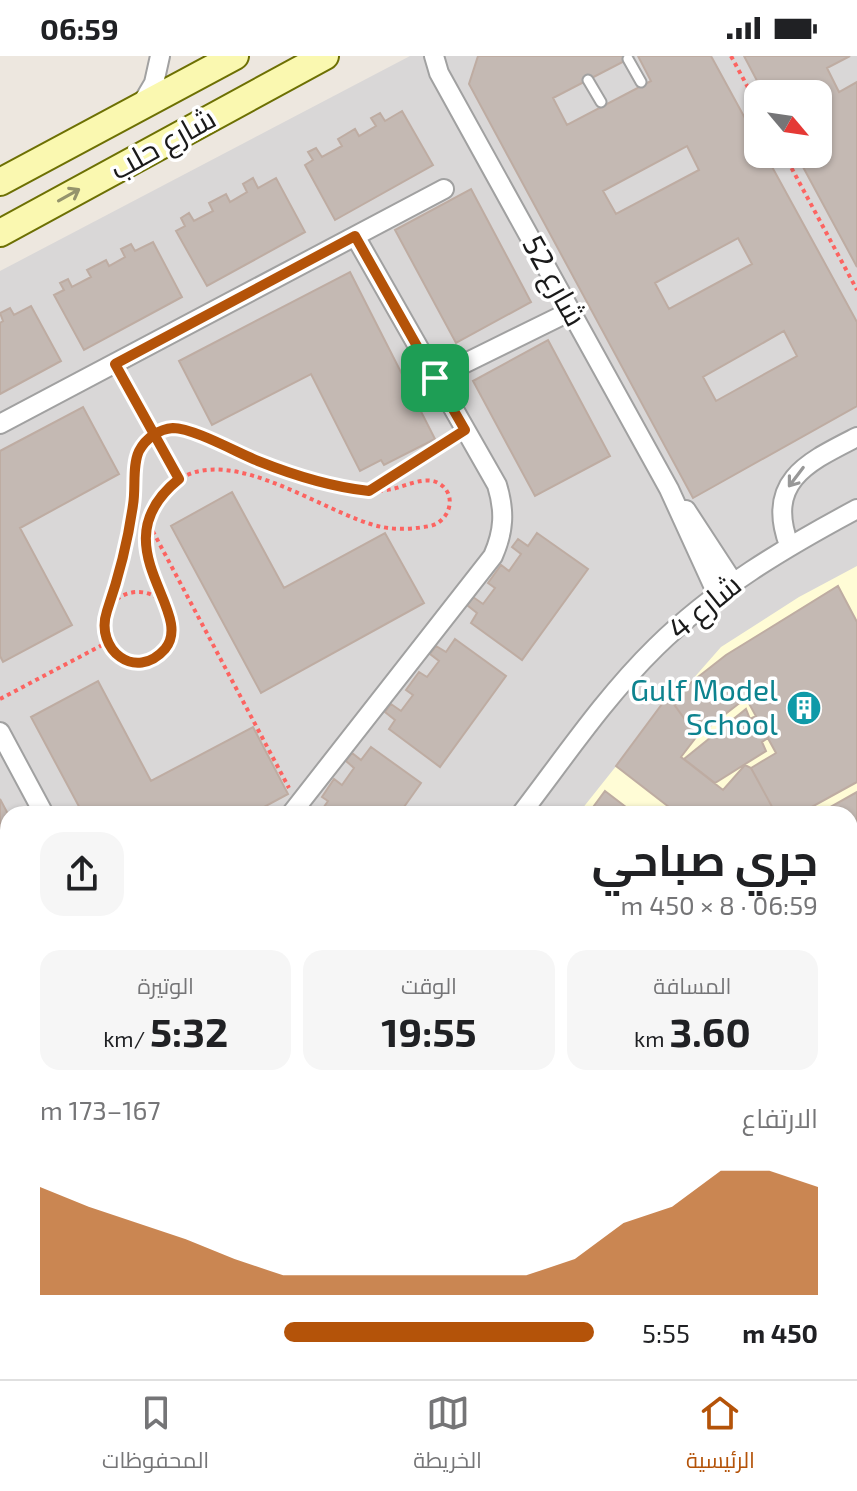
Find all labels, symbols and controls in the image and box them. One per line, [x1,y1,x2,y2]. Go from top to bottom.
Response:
text: 06:59 [40,10,119,46]
north arrow [744,80,832,168]
map controls [744,80,832,168]
street label: شارع حلب [103,99,223,189]
one-way arrow [56,187,80,203]
street label: شارع 52 [513,229,595,333]
pin [401,344,469,412]
icon: arrive [413,356,457,400]
one-way arrow [788,466,805,487]
street label: شارع 4 [660,565,750,649]
place label: Gulf Model School [630,671,778,741]
building icon: Gulf Model School [785,689,823,727]
button: share [40,832,124,916]
text: جري صباحي [592,832,818,885]
text: 06:59 · 8 × 450 m [621,889,818,920]
text: الوتيرة [137,972,194,998]
text: الوقت [401,972,457,998]
text: المسافة [653,972,731,998]
text: 5:32 [150,1007,228,1055]
text: 19:55 [381,1007,477,1055]
text: 3.60 [669,1007,751,1055]
text: /km [103,1025,150,1051]
text: km [634,1025,669,1051]
text: 167–173 m [40,1094,161,1125]
text: الارتفاع [742,1102,818,1133]
text: 5:55 [642,1317,690,1348]
text: 450 m [742,1317,818,1348]
tab: المحفوظات [102,1391,209,1481]
tab: الخريطة [413,1391,482,1481]
tab: الرئيسية [686,1391,755,1481]

